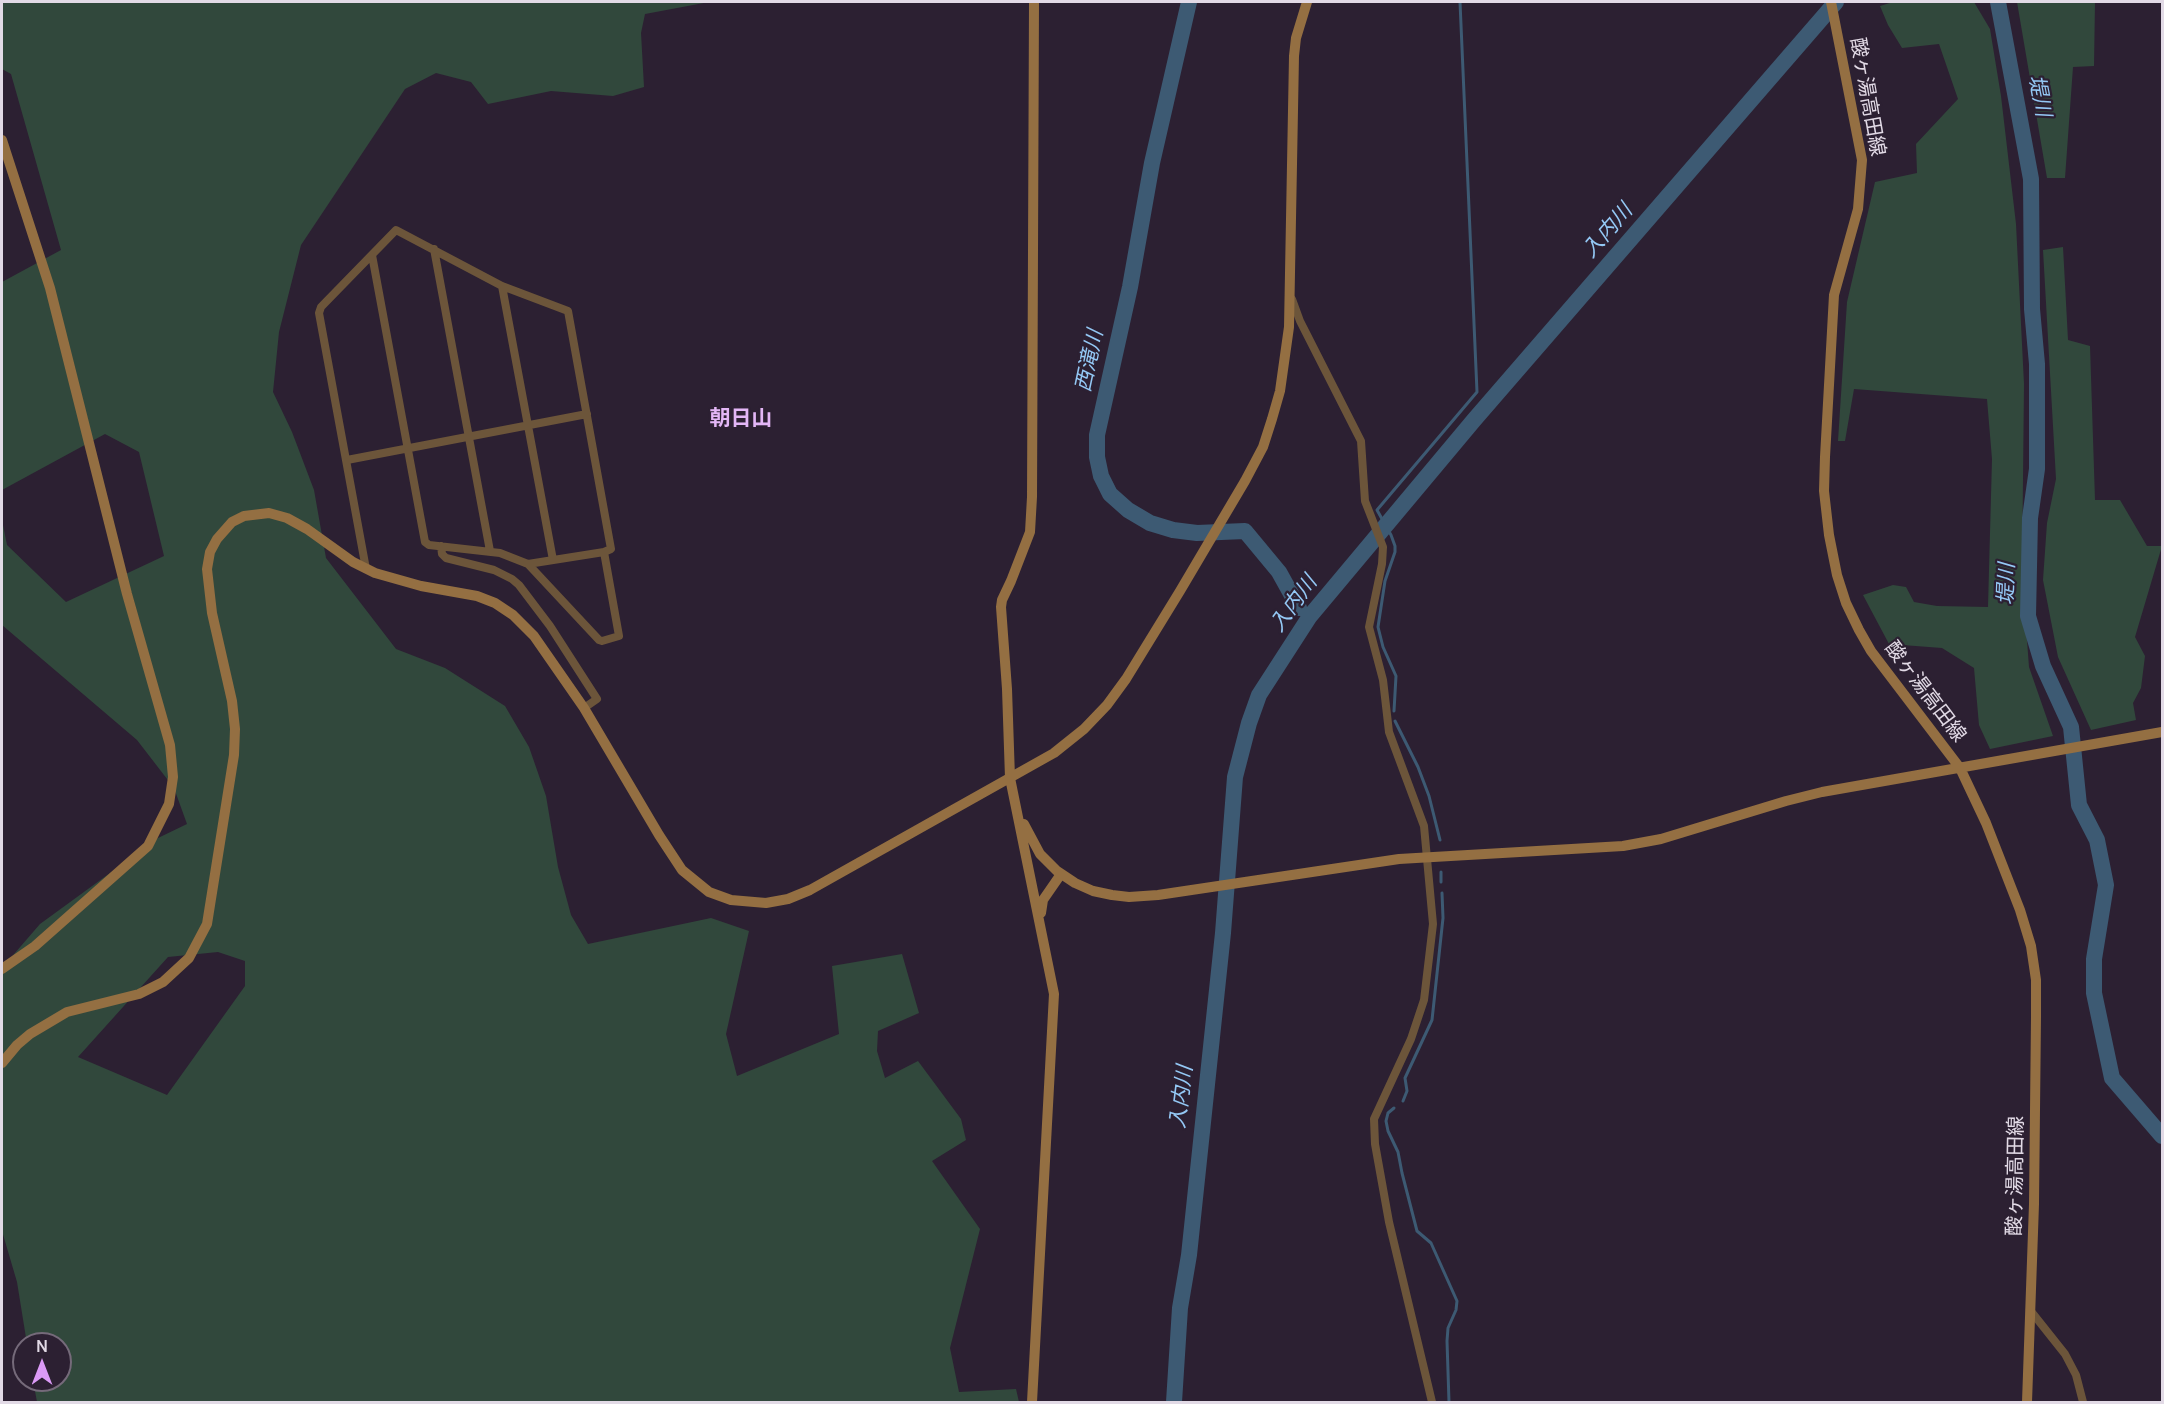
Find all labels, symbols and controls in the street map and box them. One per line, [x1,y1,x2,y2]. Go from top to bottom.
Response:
street label: 酸ヶ湯高田線 [1845,36,1889,158]
water label: 堤川 [2023,73,2055,119]
water label: 入内川 [1578,199,1638,263]
water label: 西滝川 [1071,328,1109,394]
district label: 朝日山 [710,406,772,432]
water label: 堤川 [1994,563,2020,605]
water label: 入内川 [1265,571,1323,637]
street label: 酸ヶ湯高田線 [1879,637,1971,747]
water label: 入内川 [1166,1064,1198,1130]
street label: 酸ヶ湯高田線 [2003,1116,2029,1236]
north arrow [12,1332,72,1392]
text: N [36,1335,48,1357]

